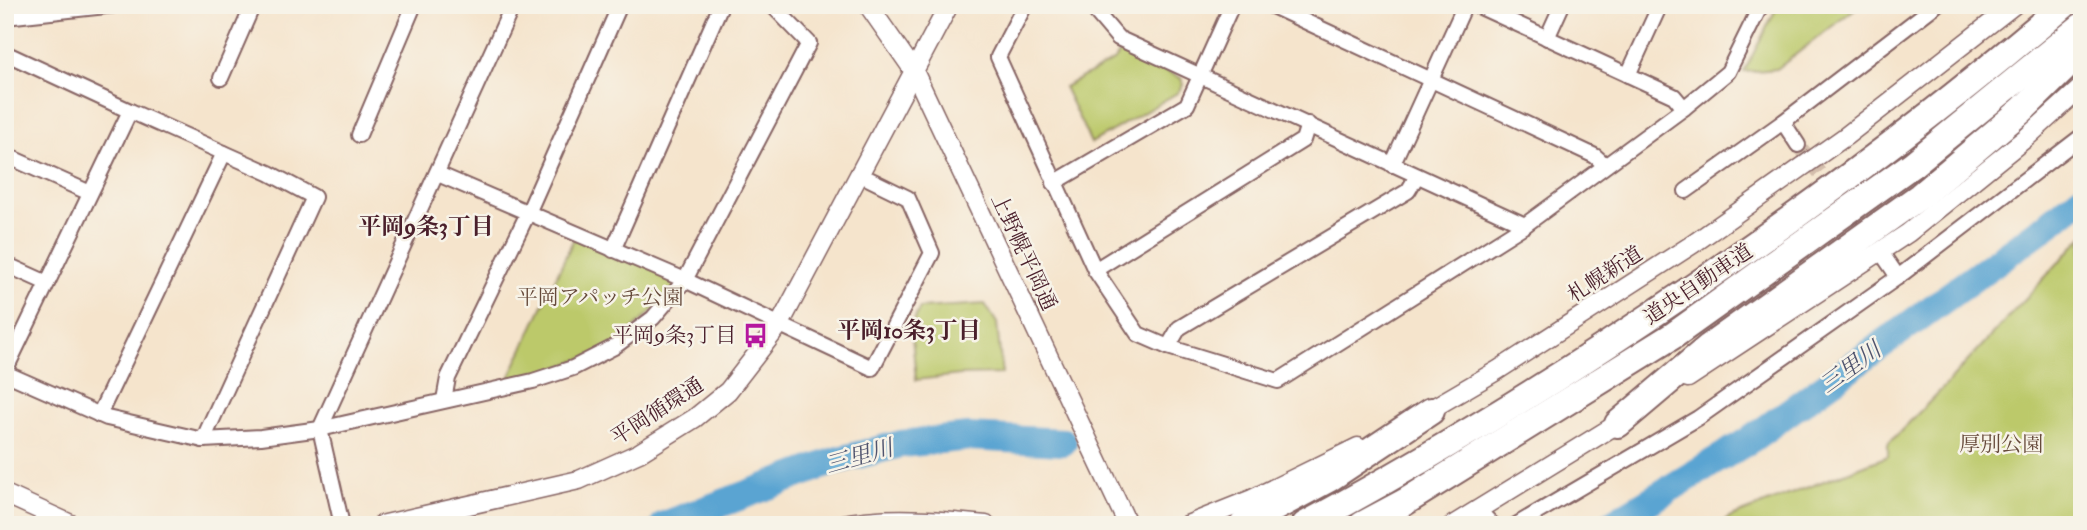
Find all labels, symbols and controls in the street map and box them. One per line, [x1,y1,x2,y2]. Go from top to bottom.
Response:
street label: 上野幌平岡通 [985,189,1062,315]
district label: 平岡9条3丁目 [358,212,494,241]
street label: 道央自動車道 [1639,238,1758,331]
street label: 札幌新道 [1563,240,1648,309]
park label: 平岡アパッチ公園 [517,284,683,311]
district label: 平岡10条3丁目 [837,316,981,345]
bus stop icon: 平岡9条3丁目 [742,321,770,349]
place label: 平岡9条3丁目 [612,322,736,349]
water label: 三里川 [1814,334,1889,399]
street label: 平岡循環通 [606,372,709,451]
park label: 厚別公園 [1959,431,2043,458]
water label: 三里川 [822,432,899,480]

